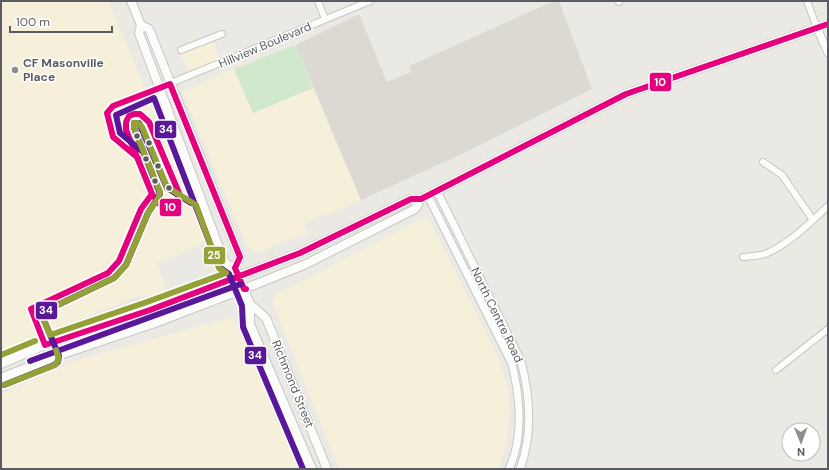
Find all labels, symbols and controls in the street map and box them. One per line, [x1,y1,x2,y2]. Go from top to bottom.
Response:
scale bar [10,8,112,34]
text: 100 m [16,14,50,30]
street label: Hillview Boulevard [216,18,314,72]
place label: CF Masonville Place [23,55,104,85]
marker: CF Masonville Place [10,65,20,75]
line badge: 10 [649,72,672,92]
text: 10 [654,75,666,89]
line badge: 34 [154,120,177,139]
text: 34 [159,122,173,136]
unlabelled marker [132,131,142,141]
unlabelled marker [144,138,154,148]
unlabelled marker [141,154,151,164]
unlabelled marker [153,161,163,171]
unlabelled marker [150,176,160,186]
unlabelled marker [164,183,174,193]
line badge: 10 [159,198,182,217]
text: 10 [164,200,176,214]
line badge: 25 [203,246,226,265]
text: 25 [207,248,221,262]
street label: North Centre Road [467,265,527,365]
line badge: 34 [35,301,58,320]
text: 34 [39,303,53,317]
street label: Richmond Street [268,338,318,430]
line badge: 34 [244,346,267,365]
text: 34 [248,348,262,362]
north arrow [781,422,821,462]
text: N [797,445,805,459]

